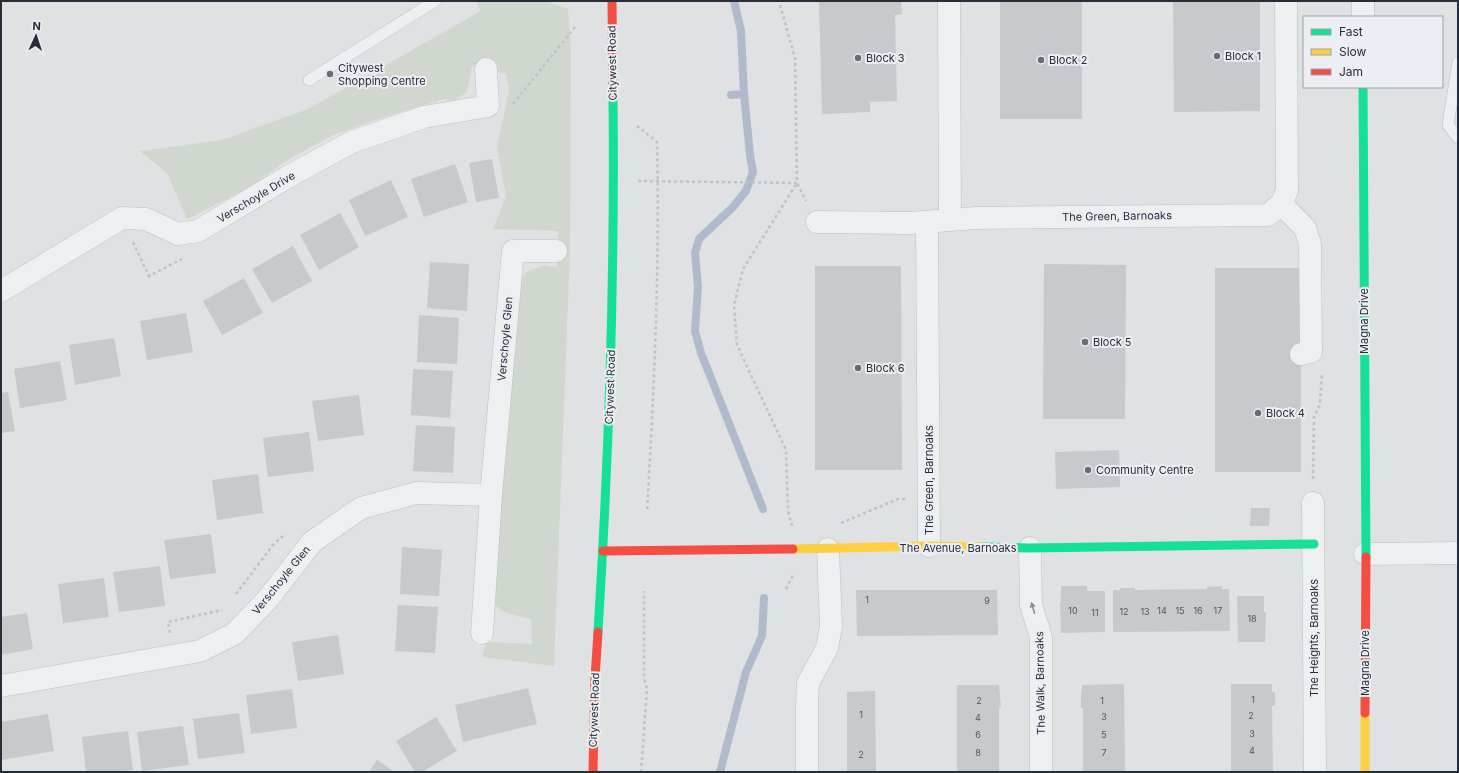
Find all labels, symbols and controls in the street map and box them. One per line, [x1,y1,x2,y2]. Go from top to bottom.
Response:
north arrow [16,16,56,56]
legend [1303,16,1443,88]
text: N [32,19,41,33]
text: Fast [1339,24,1363,39]
street label: Citywest Road [604,25,620,101]
text: Slow [1339,44,1367,59]
place label: Block 1 [1225,49,1261,63]
place label: Block 3 [866,51,905,65]
marker: Block 1 [1212,51,1222,61]
marker: Block 3 [853,53,863,63]
place label: Block 2 [1049,53,1088,67]
marker: Block 2 [1036,55,1046,65]
place label: Citywest Shopping Centre [338,61,426,88]
text: Jam [1339,64,1363,79]
marker: Citywest Shopping Centre [325,69,335,79]
street label: Verschoyle Drive [215,168,297,226]
street label: The Green, Barnoaks [1062,208,1172,224]
street label: Magna Drive [1357,288,1371,354]
street label: Verschoyle Glen [494,296,516,382]
place label: Block 5 [1093,335,1132,349]
marker: Block 5 [1080,337,1090,347]
street label: Citywest Road [602,349,618,425]
place label: Block 6 [866,361,905,375]
marker: Block 6 [853,363,863,373]
place label: Block 4 [1266,406,1305,420]
marker: Block 4 [1253,408,1263,418]
street label: The Green, Barnoaks [922,425,936,535]
place label: Community Centre [1096,463,1194,477]
marker: Community Centre [1083,465,1093,475]
street label: The Avenue, Barnoaks [900,541,1017,555]
street label: Verschoyle Glen [249,543,313,617]
street label: The Heights, Barnoaks [1307,579,1321,697]
house number: 1 [865,594,869,605]
house number: 9 [984,595,990,606]
one-way arrow [1030,602,1036,614]
house number: 10 [1068,605,1078,616]
house number: 14 [1157,605,1167,616]
house number: 15 [1175,605,1185,616]
house number: 16 [1193,605,1203,616]
house number: 17 [1214,605,1222,616]
house number: 12 [1119,606,1129,617]
house number: 13 [1140,606,1150,617]
house number: 11 [1091,607,1099,618]
house number: 18 [1247,613,1257,624]
street label: Magna Drive [1358,630,1372,696]
street label: The Walk, Barnoaks [1032,631,1048,735]
street label: Citywest Road [586,672,602,748]
house number: 1 [1251,694,1255,705]
house number: 2 [976,695,982,706]
house number: 1 [1100,695,1104,706]
house number: 1 [859,709,863,720]
house number: 2 [1248,710,1254,721]
house number: 3 [1101,711,1107,722]
house number: 4 [975,712,981,723]
house number: 3 [1249,728,1255,739]
house number: 6 [975,729,981,740]
house number: 5 [1101,729,1107,740]
house number: 4 [1249,745,1255,756]
house number: 8 [975,747,981,758]
house number: 7 [1101,747,1107,758]
house number: 2 [858,749,864,760]

